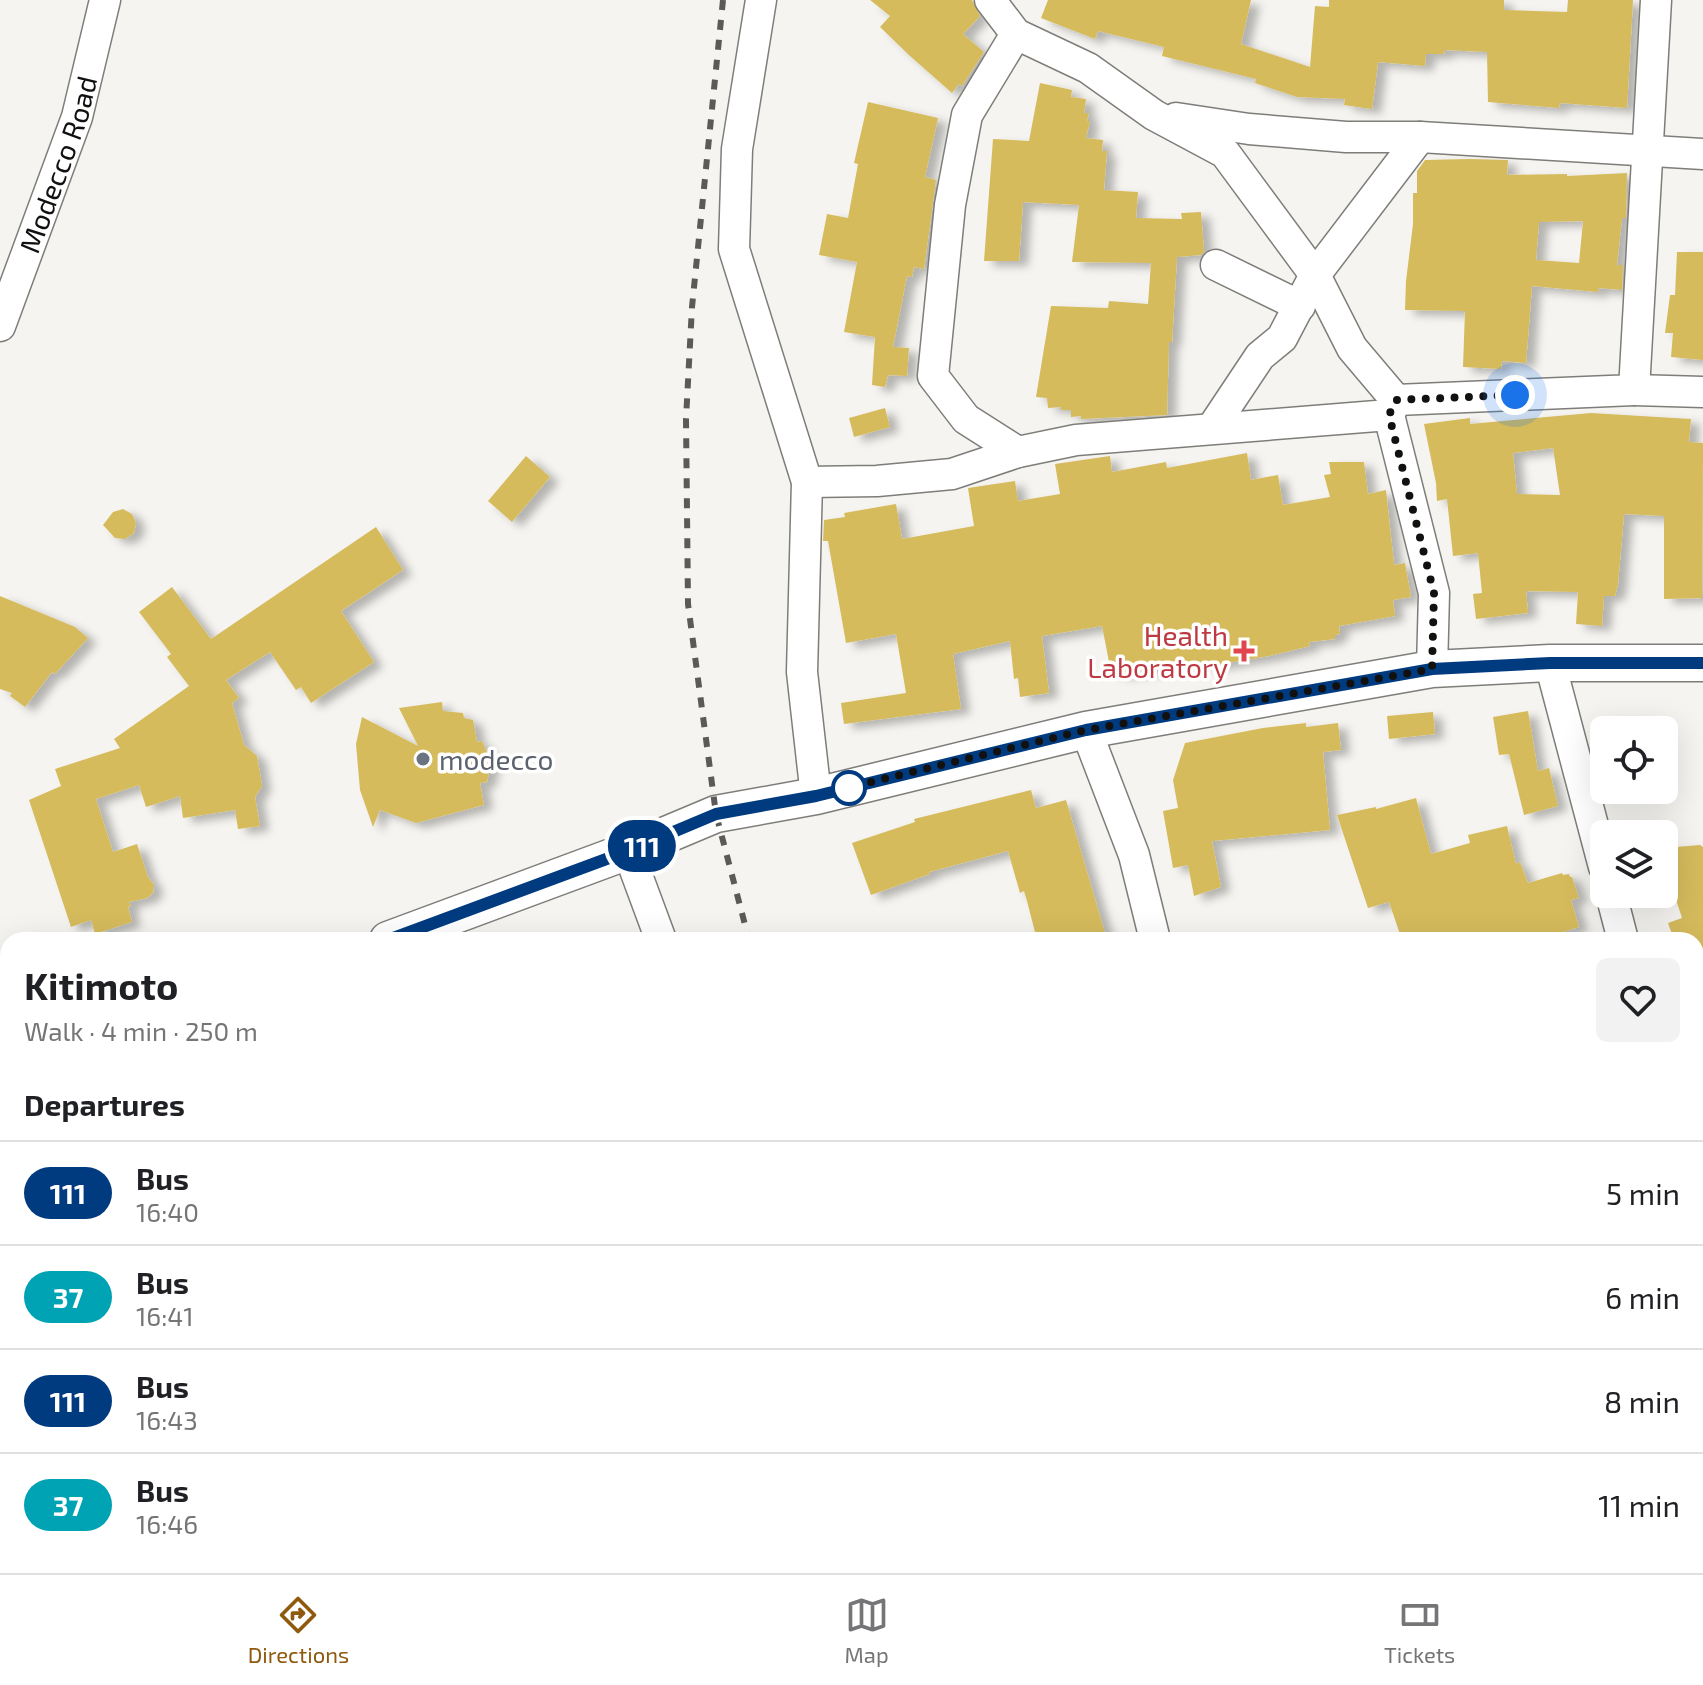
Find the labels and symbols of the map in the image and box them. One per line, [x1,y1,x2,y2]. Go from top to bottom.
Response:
street label: Modecco Road [12,72,103,257]
your location [1495,375,1535,415]
place label: Health Laboratory [1087,618,1228,684]
marker: Health Laboratory [1235,642,1253,660]
place label: modecco [439,742,553,776]
marker: modecco [414,750,432,768]
unlabelled marker [832,771,866,805]
line badge: 111 [596,820,688,872]

